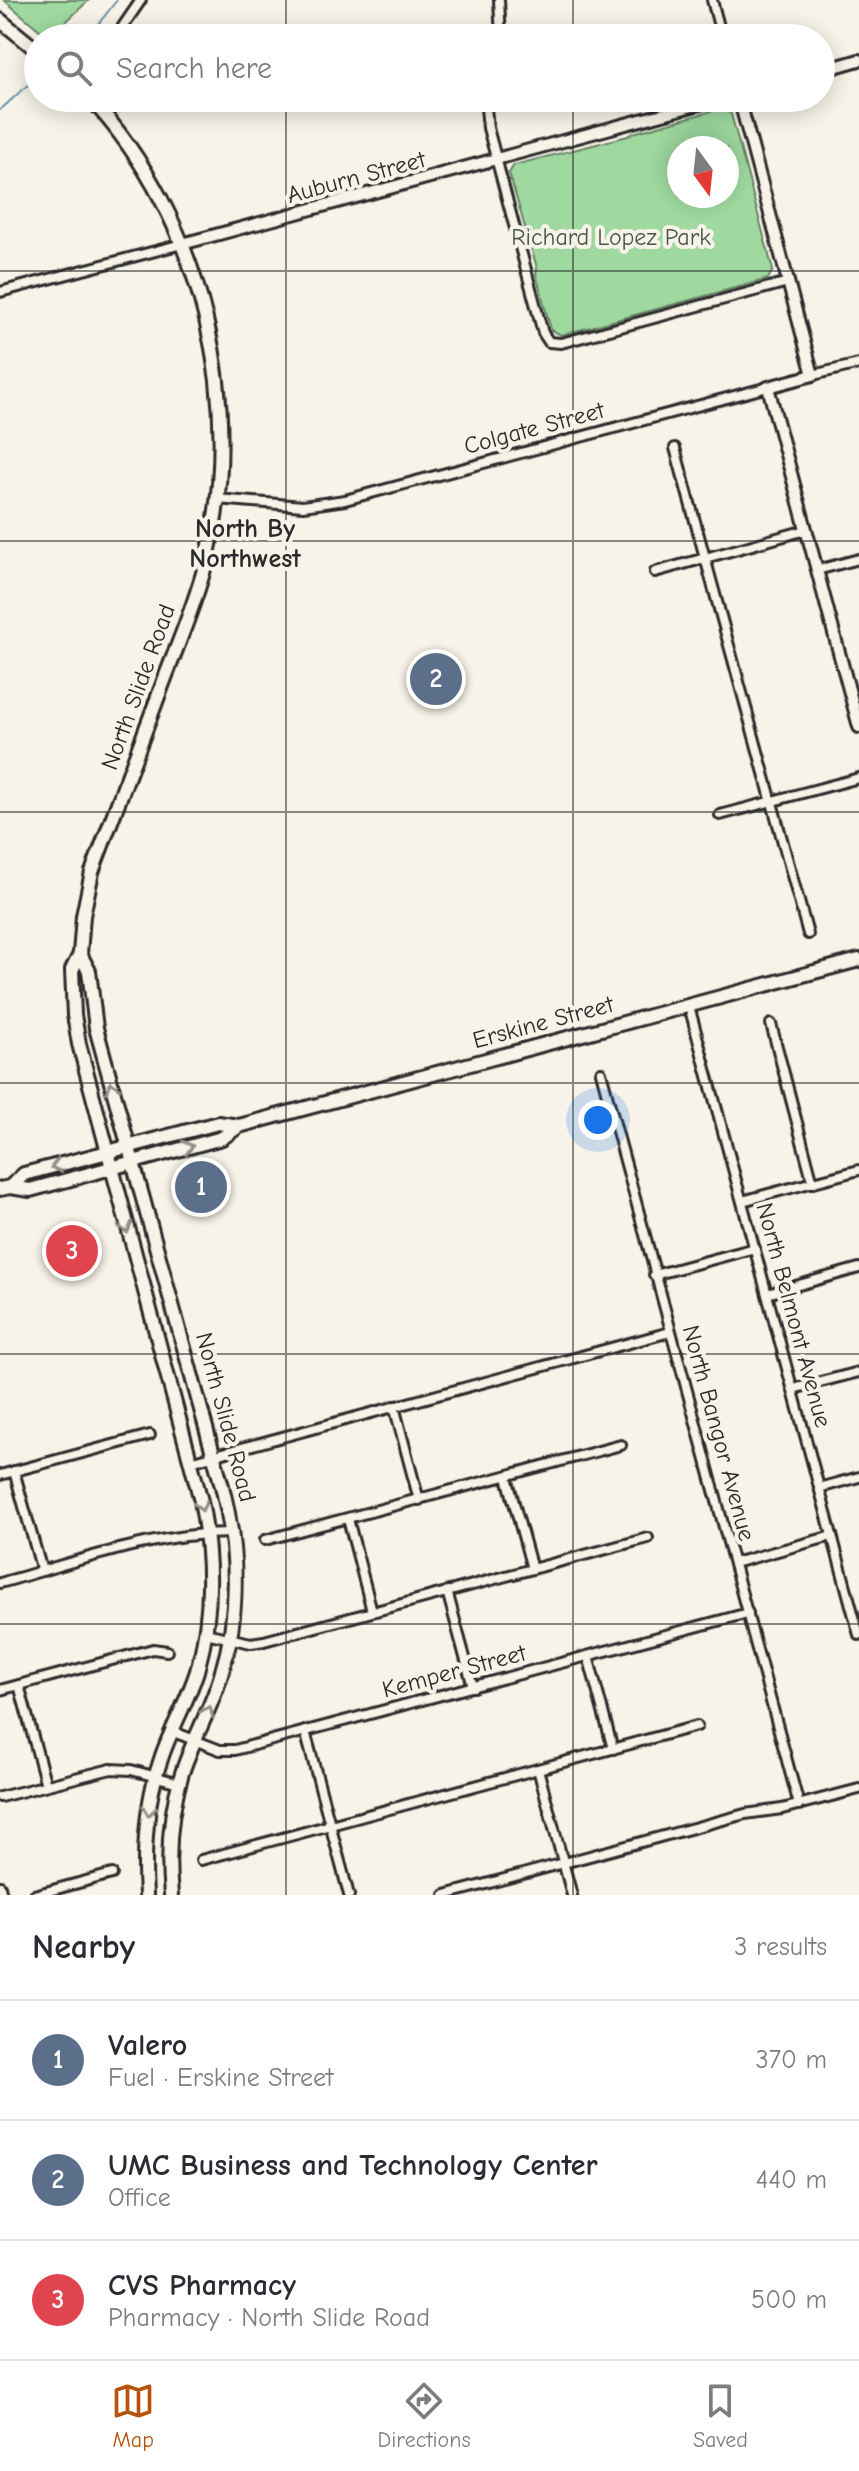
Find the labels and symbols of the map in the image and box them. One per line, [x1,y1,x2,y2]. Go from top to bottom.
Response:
north arrow [667,136,739,208]
street label: Auburn Street [284,145,429,209]
park label: Richard Lopez Park [511,223,711,251]
street label: Colgate Street [461,396,608,460]
district label: North By Northwest [189,514,301,574]
street label: North Slide Road [95,600,181,774]
pin: 2 [410,649,462,709]
street label: Erskine Street [470,989,617,1054]
one-way arrow [105,1080,122,1094]
your location [578,1100,618,1140]
one-way arrow [181,1140,195,1157]
one-way arrow [50,1156,64,1173]
pin: 1 [175,1157,227,1217]
street label: North Belmont Avenue [750,1199,838,1431]
one-way arrow [117,1220,134,1234]
pin: 3 [46,1221,98,1281]
street label: North Bangor Avenue [677,1322,761,1544]
street label: North Slide Road [190,1329,262,1505]
one-way arrow [192,1498,209,1512]
street label: Kemper Street [379,1638,530,1704]
one-way arrow [198,1705,214,1719]
one-way arrow [141,1804,158,1818]

